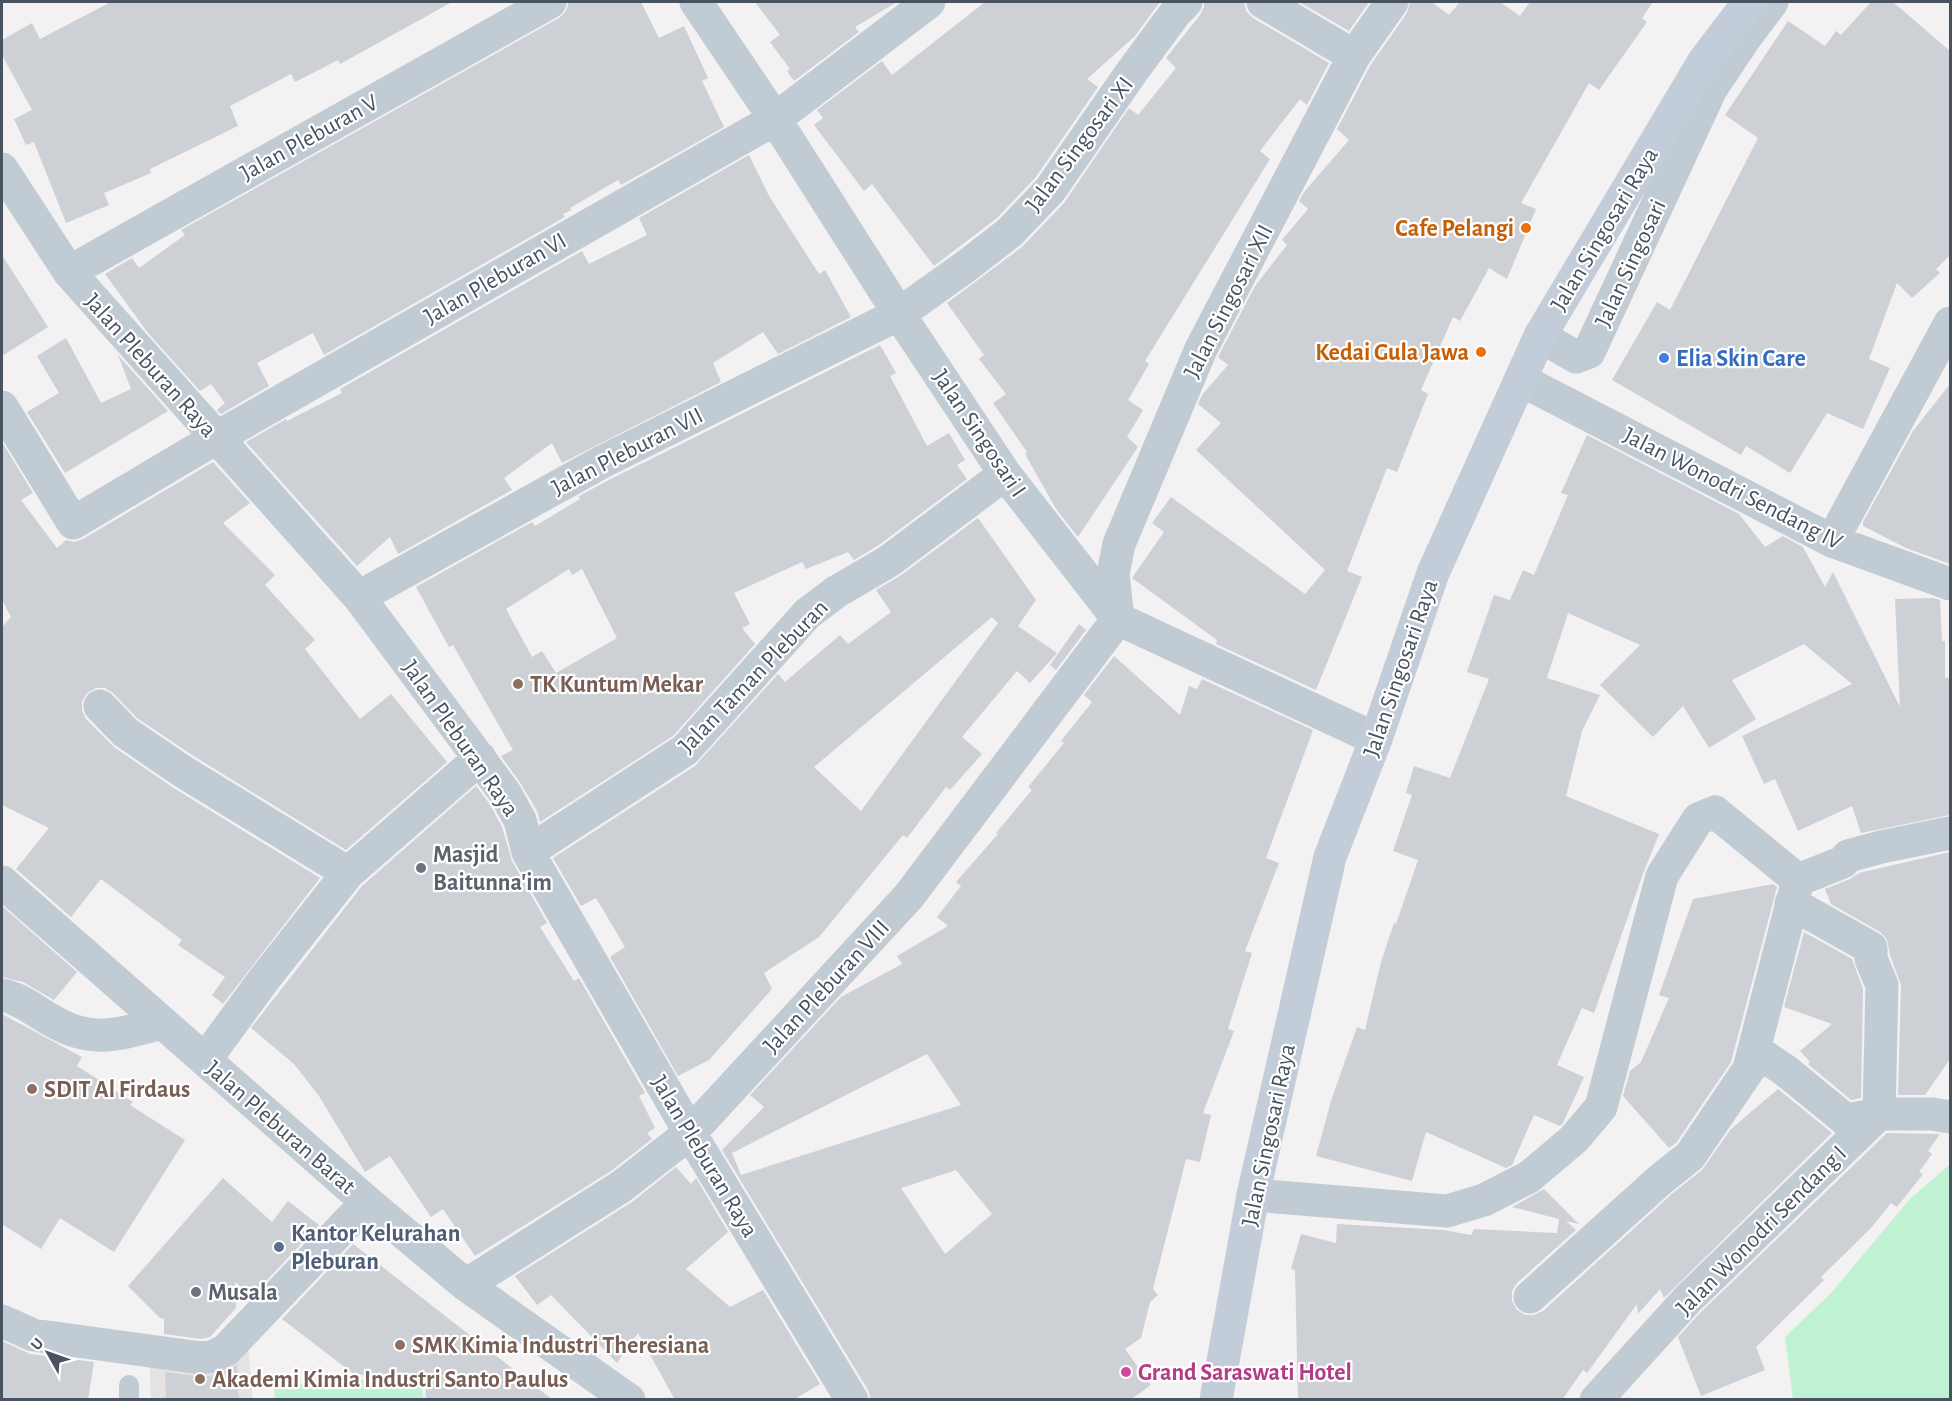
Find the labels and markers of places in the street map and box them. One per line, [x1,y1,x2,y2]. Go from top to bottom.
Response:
place label: Cafe Pelangi [1395,217,1514,241]
marker: Cafe Pelangi [1519,221,1533,235]
place label: Kedai Gula Jawa [1315,341,1469,365]
marker: Kedai Gula Jawa [1474,345,1488,359]
place label: Elia Skin Care [1676,347,1806,371]
marker: Elia Skin Care [1657,351,1671,365]
place label: TK Kuntum Mekar [530,673,704,697]
marker: TK Kuntum Mekar [511,677,525,691]
place label: Masjid Baitunna'im [433,843,552,895]
marker: Masjid Baitunna'im [414,861,428,875]
place label: SDIT Al Firdaus [44,1078,190,1102]
marker: SDIT Al Firdaus [25,1082,39,1096]
place label: Kantor Kelurahan Pleburan [291,1222,460,1274]
marker: Kantor Kelurahan Pleburan [272,1240,286,1254]
place label: Musala [208,1281,278,1305]
marker: Musala [189,1285,203,1299]
place label: SMK Kimia Industri Theresiana [412,1334,709,1358]
marker: SMK Kimia Industri Theresiana [393,1338,407,1352]
place label: Grand Saraswati Hotel [1138,1361,1352,1385]
marker: Grand Saraswati Hotel [1119,1365,1133,1379]
place label: Akademi Kimia Industri Santo Paulus [212,1368,568,1392]
marker: Akademi Kimia Industri Santo Paulus [193,1372,207,1386]

